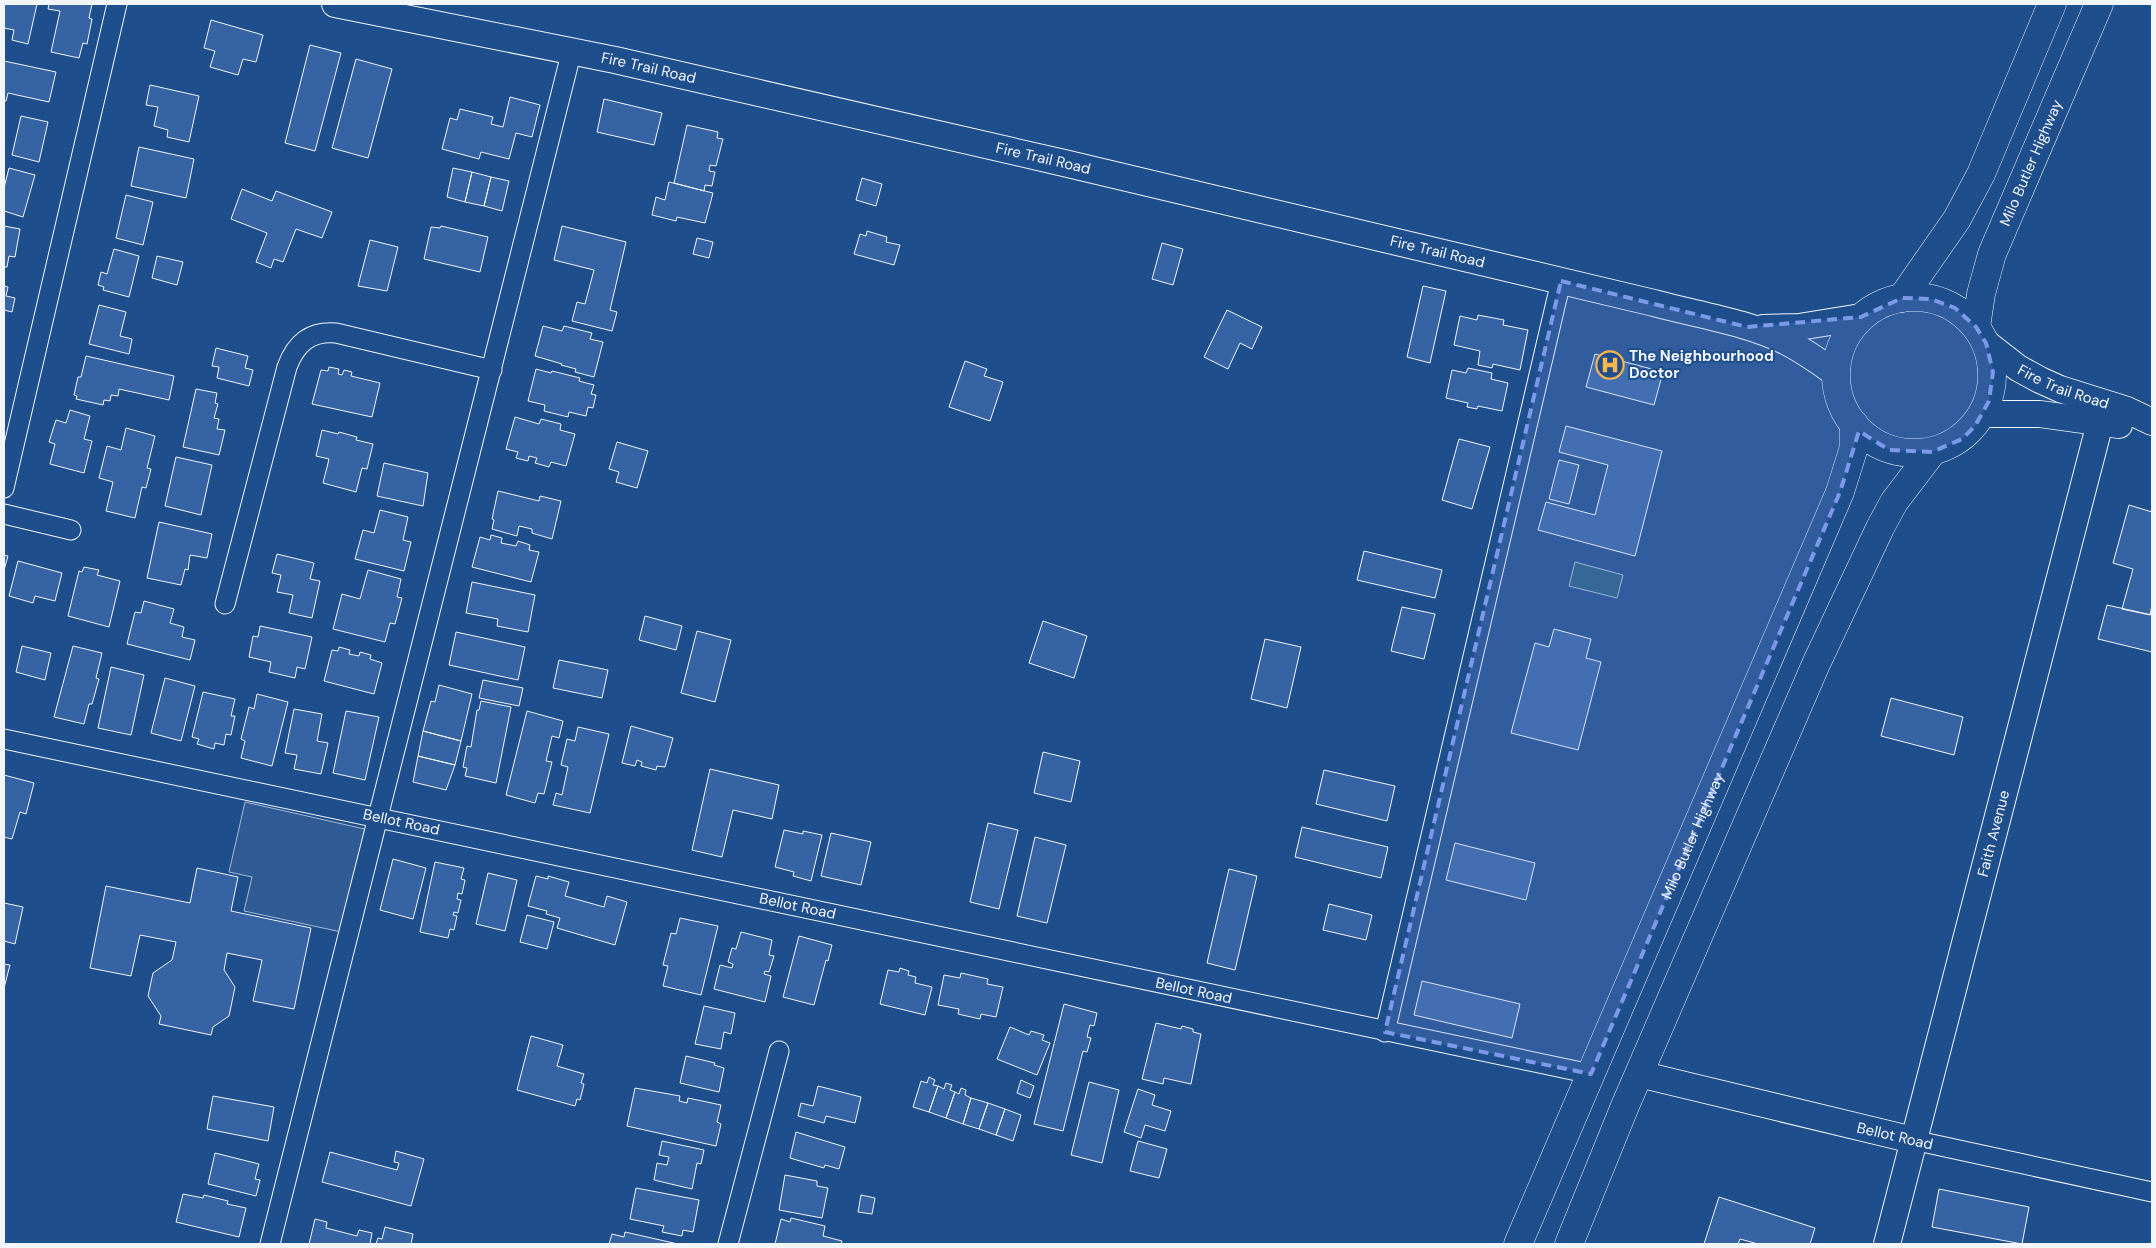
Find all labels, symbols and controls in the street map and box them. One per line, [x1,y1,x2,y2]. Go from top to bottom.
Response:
street label: Fire Trail Road [599,47,698,88]
street label: Milo Butler Highway [1995,96,2067,229]
street label: Fire Trail Road [994,138,1093,179]
street label: Fire Trail Road [1388,231,1487,272]
place label: The Neighbourhood Doctor [1629,346,1774,383]
hospital icon: The Neighbourhood Doctor [1595,350,1625,380]
street label: Fire Trail Road [2014,360,2111,414]
street label: Milo Butler Highway [1657,769,1729,902]
street label: Faith Avenue [1973,788,2014,879]
street label: Bellot Road [361,804,442,840]
street label: Bellot Road [758,888,838,924]
street label: Bellot Road [1154,973,1234,1008]
street label: Bellot Road [1855,1118,1935,1154]

